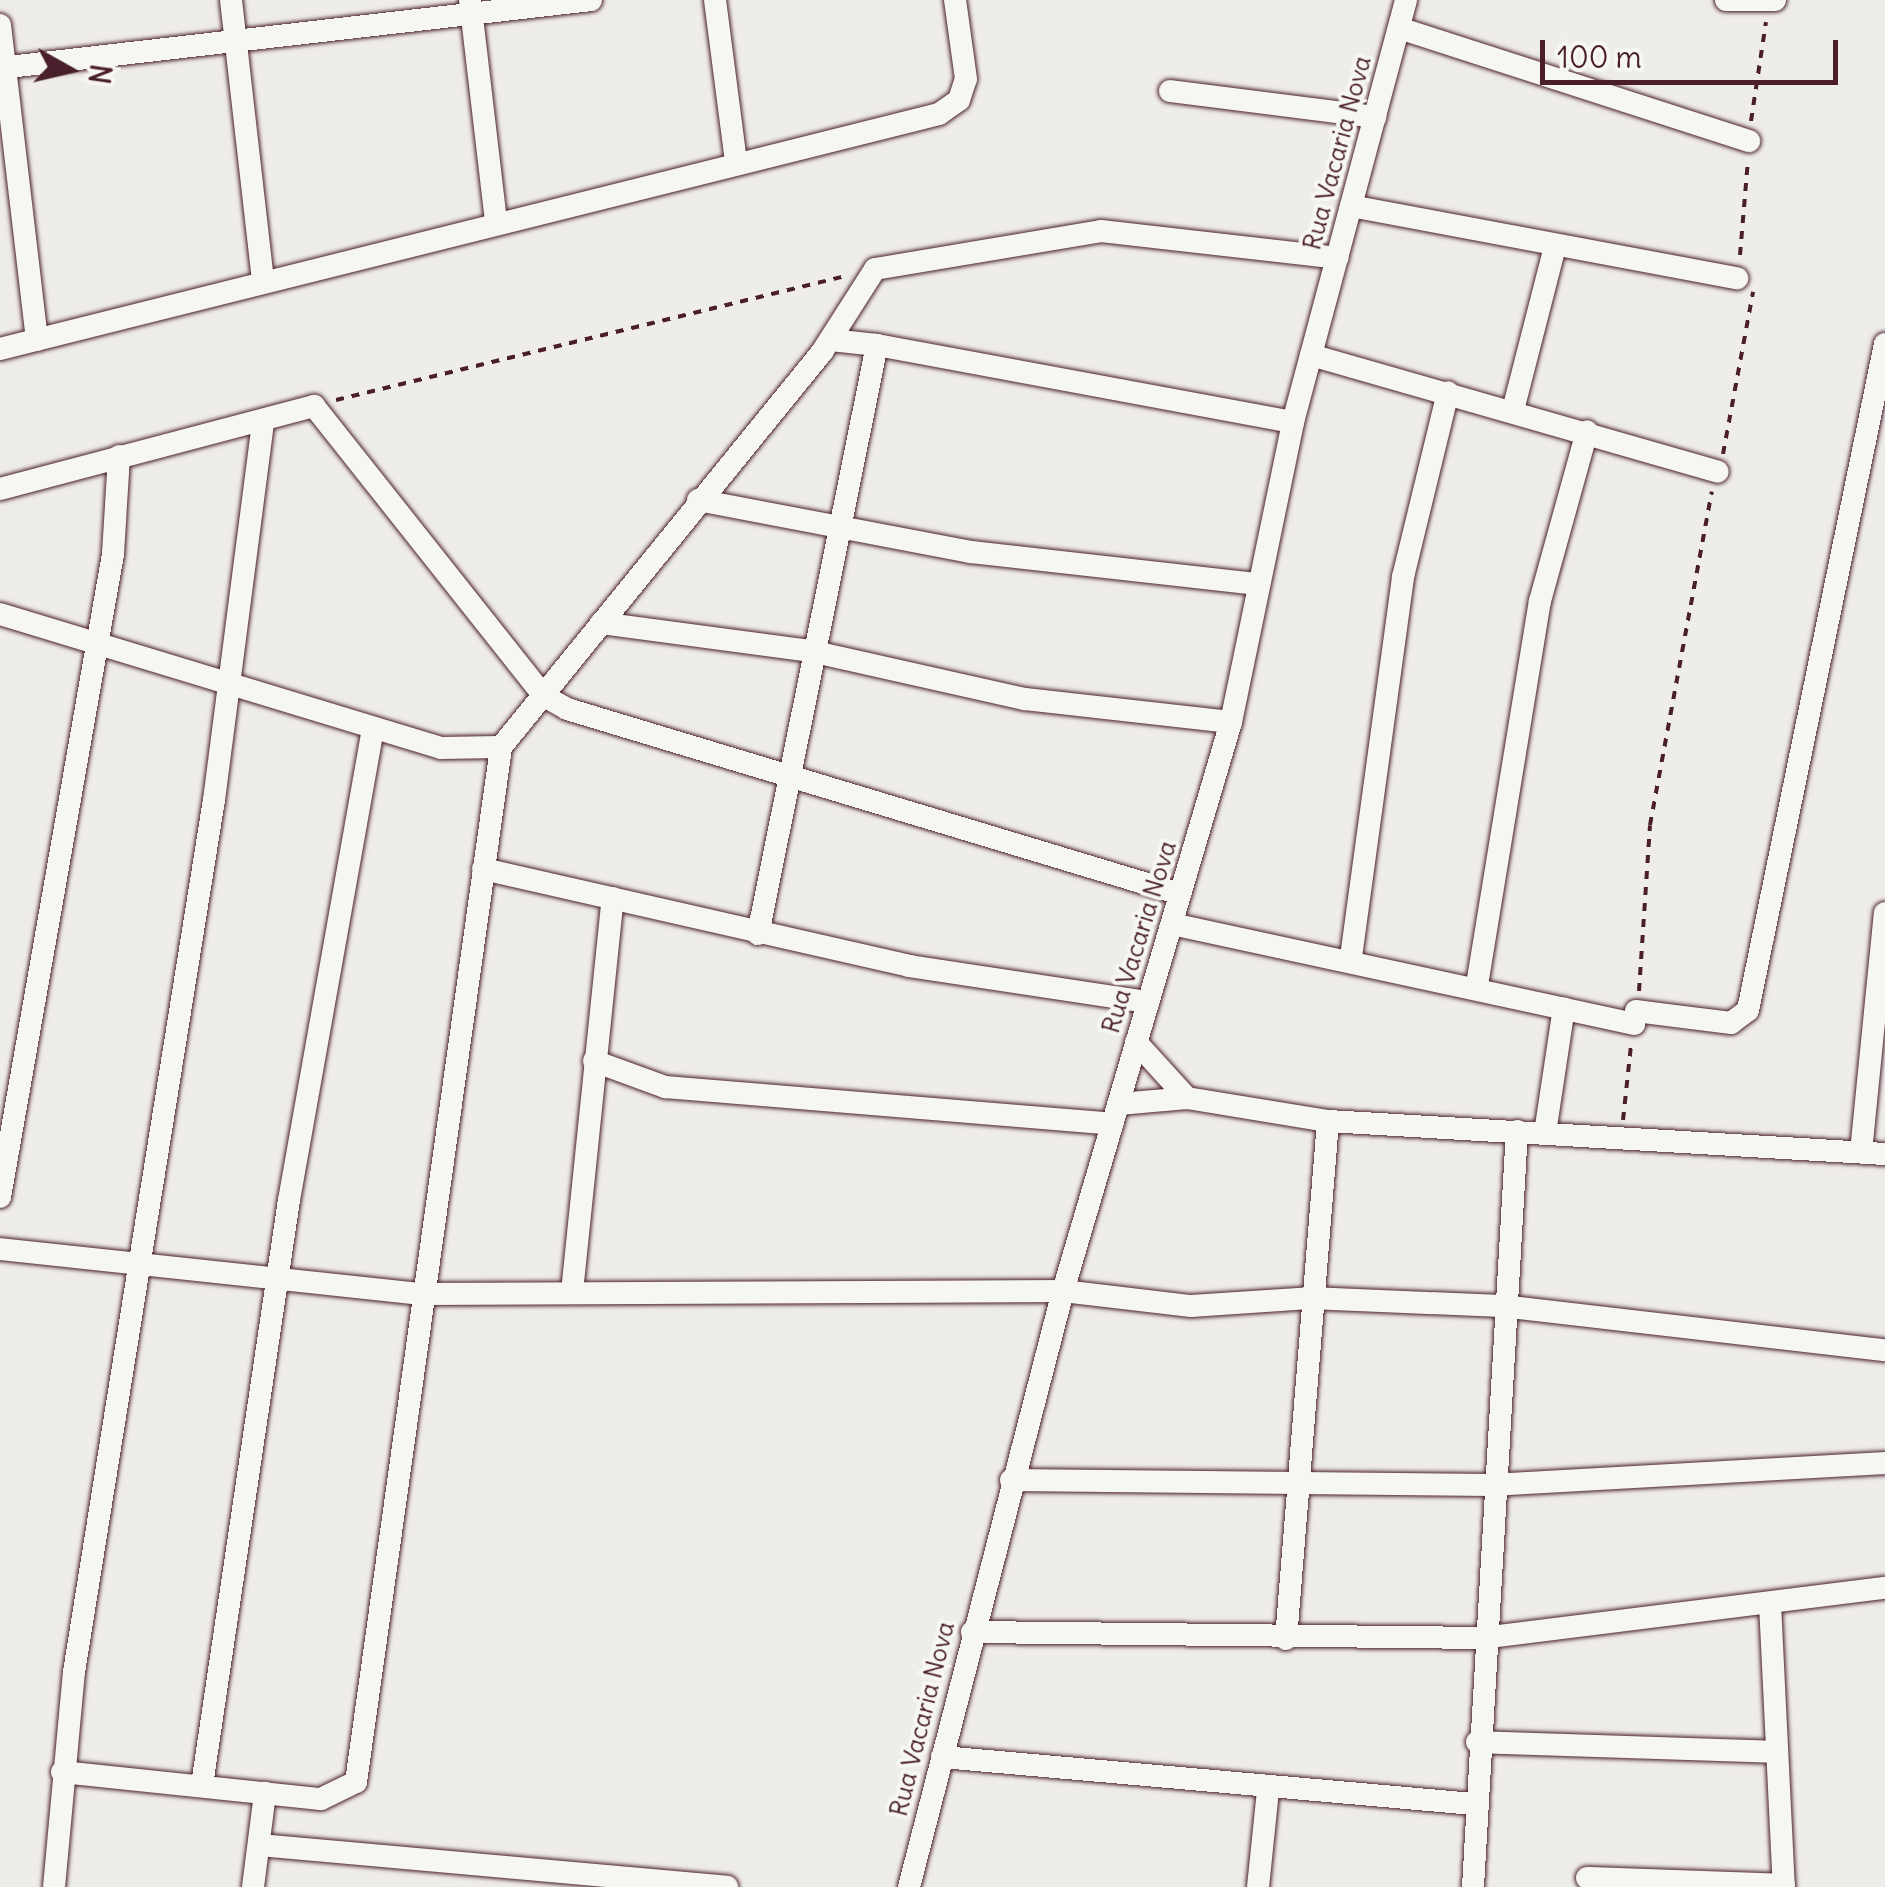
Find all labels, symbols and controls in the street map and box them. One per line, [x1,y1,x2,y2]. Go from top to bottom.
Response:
north arrow [20,20,120,120]
scale bar [1545,20,1842,82]
text: 100 m [1557,38,1642,76]
street label: Rua Vacaria Nova [1297,53,1377,253]
text: N [81,62,119,86]
street label: Rua Vacaria Nova [1096,837,1182,1037]
street label: Rua Vacaria Nova [883,1619,961,1819]

